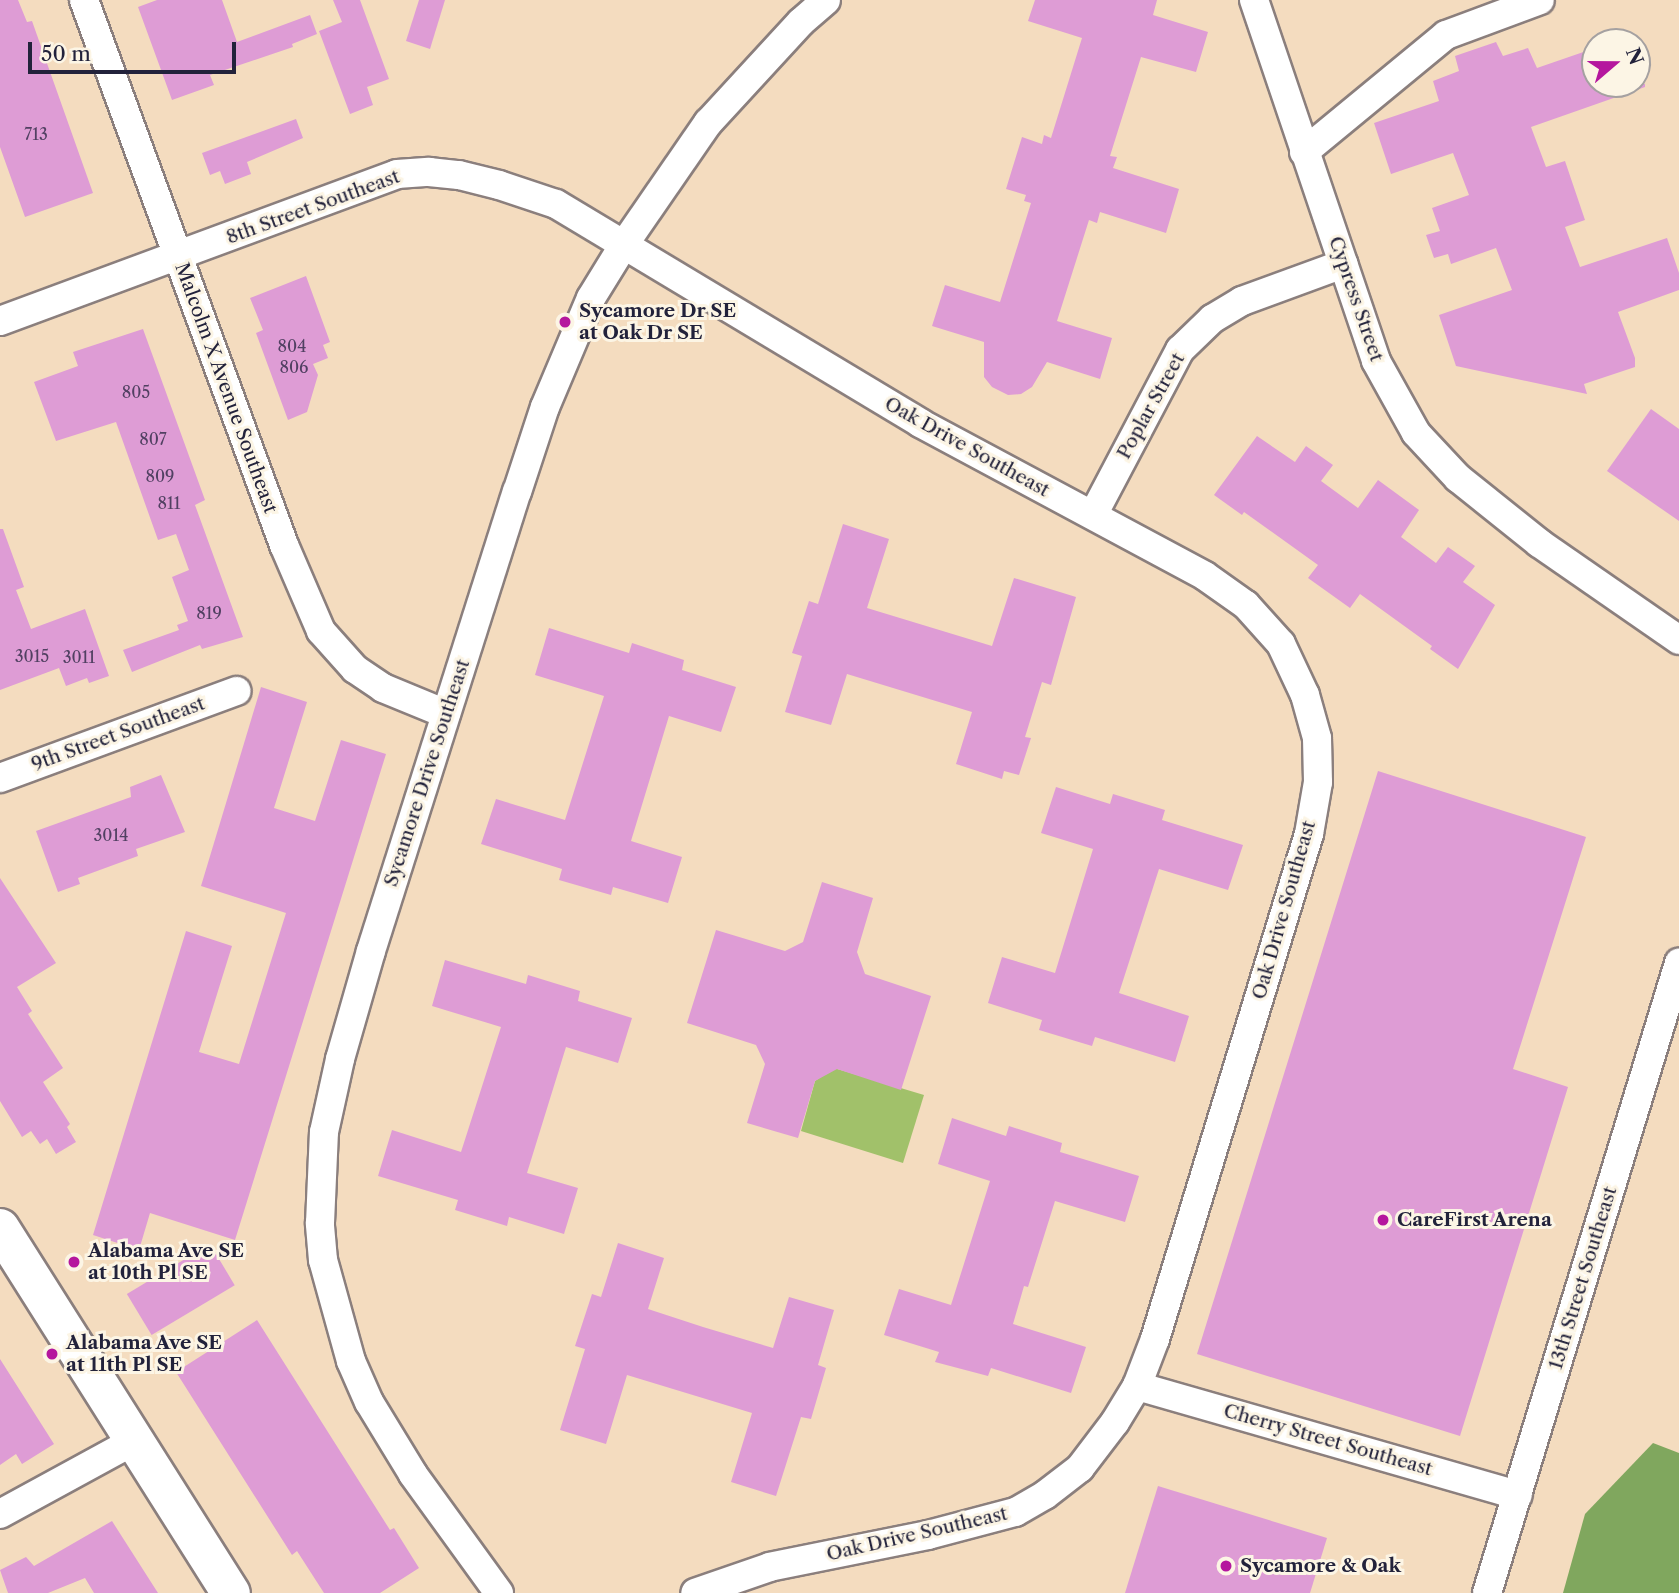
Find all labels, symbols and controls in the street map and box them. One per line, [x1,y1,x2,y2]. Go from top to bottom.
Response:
scale bar [32,28,240,72]
north arrow [1581,28,1651,98]
text: 50 m [41,41,91,66]
text: N [1621,45,1648,68]
house number: 713 [24,124,48,144]
street label: 8th Street Southeast [223,165,403,249]
street label: Cypress Street [1324,233,1388,365]
street label: Malcolm X Avenue Southeast [170,259,282,517]
place label: Sycamore Dr SE at Oak Dr SE [579,300,736,344]
marker: Sycamore Dr SE at Oak Dr SE [557,314,573,330]
house number: 804 [278,336,306,356]
street label: Poplar Street [1112,349,1190,463]
house number: 806 [280,357,308,377]
house number: 805 [122,382,150,402]
street label: Oak Drive Southeast [880,392,1054,502]
house number: 807 [139,429,167,449]
house number: 809 [146,466,174,486]
house number: 811 [158,493,180,513]
house number: 819 [196,603,222,623]
house number: 3015 [15,646,49,666]
house number: 3011 [63,647,95,667]
street label: Sycamore Drive Southeast [379,657,475,889]
street label: 9th Street Southeast [28,692,208,776]
street label: Oak Drive Southeast [1248,818,1320,1002]
house number: 3014 [94,825,128,845]
street label: 13th Street Southeast [1544,1184,1622,1372]
place label: CareFirst Arena [1397,1209,1553,1231]
marker: CareFirst Arena [1375,1212,1391,1228]
place label: Alabama Ave SE at 10th Pl SE [88,1240,245,1284]
marker: Alabama Ave SE at 10th Pl SE [66,1254,82,1270]
place label: Alabama Ave SE at 11th Pl SE [66,1332,223,1376]
marker: Alabama Ave SE at 11th Pl SE [44,1346,60,1362]
street label: Cherry Street Southeast [1221,1399,1435,1481]
street label: Oak Drive Southeast [824,1502,1010,1566]
place label: Sycamore & Oak [1240,1555,1401,1577]
marker: Sycamore & Oak [1218,1558,1234,1574]

